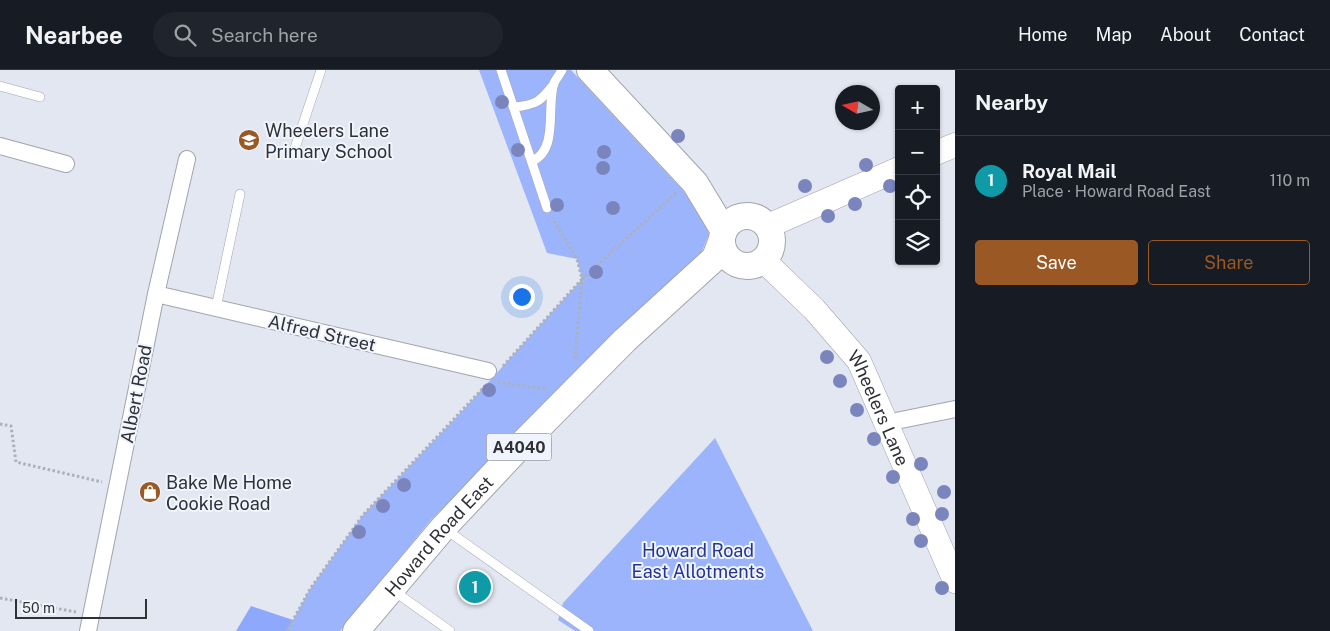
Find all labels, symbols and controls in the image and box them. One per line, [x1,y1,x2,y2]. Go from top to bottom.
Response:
search box [153,12,503,57]
text: Nearbee [25,21,123,49]
icon: search [171,21,199,49]
text: Search here [211,24,318,46]
text: Home [1018,24,1068,45]
text: Map [1096,24,1132,45]
text: About [1160,24,1211,45]
text: Contact [1239,24,1305,45]
north arrow [835,85,880,130]
map controls [895,85,940,265]
button: + [895,85,940,130]
text: Nearby [975,90,1048,115]
place label: Wheelers Lane Primary School [265,120,393,162]
school or university icon: Wheelers Lane Primary School [237,128,261,152]
button: − [895,130,940,175]
text: Royal Mail [1022,160,1117,182]
text: 1 [988,171,994,190]
text: 110 m [1269,171,1310,190]
button: locate [895,175,940,220]
text: Place · Howard Road East [1022,182,1211,201]
button: layers [895,220,940,265]
button: Save [975,240,1138,285]
button: Share [1148,240,1310,285]
your location [509,284,535,310]
street label: Alfred Street [266,310,378,356]
street label: Albert Road [116,343,156,445]
street label: Wheelers Lane [844,346,914,469]
road number: A4040 [486,434,552,461]
street label: Howard Road East [380,471,497,600]
place label: Bake Me Home Cookie Road [166,472,292,514]
shop icon: Bake Me Home Cookie Road [138,480,162,504]
park label: Howard Road East Allotments [632,540,764,582]
pin: 1 [459,568,491,606]
scale bar [15,596,148,619]
text: 50 m [22,600,55,616]

